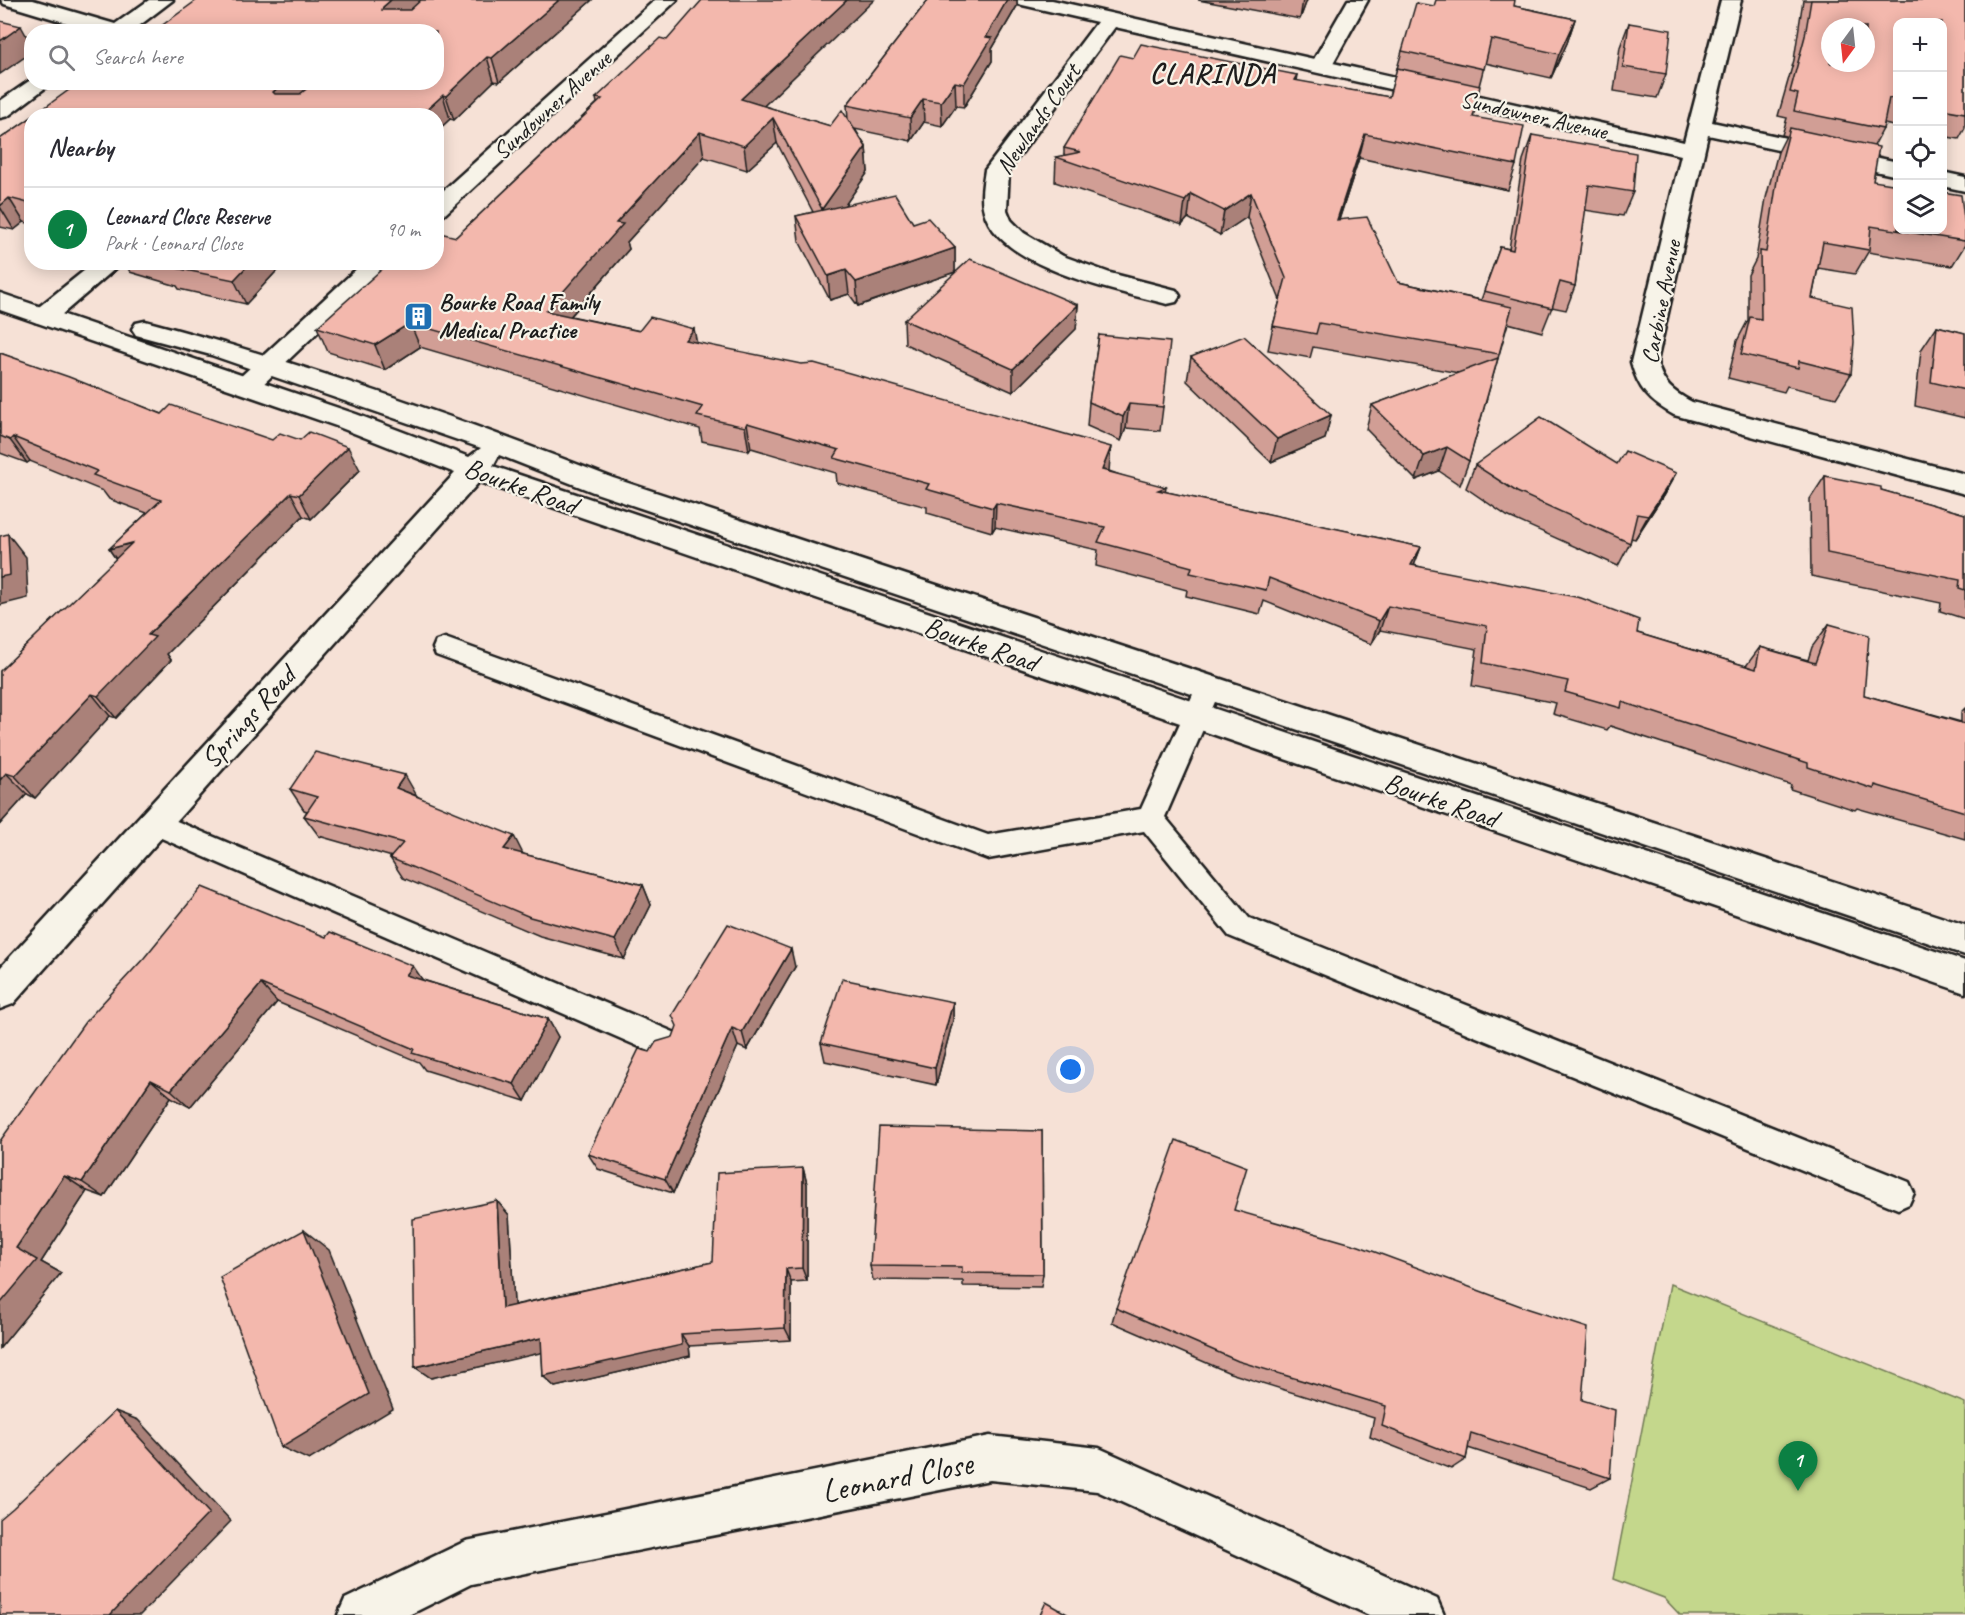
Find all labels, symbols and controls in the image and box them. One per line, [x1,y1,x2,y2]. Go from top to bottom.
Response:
north arrow [1821,18,1875,72]
map controls [1893,18,1947,234]
button: + [1893,18,1947,72]
search box [24,24,444,90]
icon: search [45,41,78,74]
street label: Sundowner Avenue [486,42,619,166]
text: Search here [93,43,183,71]
street label: Newlands Court [989,56,1088,180]
district label: CLARINDA [1150,56,1276,91]
button: − [1893,72,1947,126]
street label: Sundowner Avenue [1458,84,1612,147]
button: locate [1893,126,1947,180]
text: Nearby [48,131,113,164]
button: layers [1893,180,1947,234]
text: Leonard Close Reserve [105,203,270,231]
text: 1 [63,217,72,242]
text: 90 m [386,217,420,242]
text: Park · Leonard Close [105,231,243,256]
street label: Carbine Avenue [1634,236,1688,366]
place label: Bourke Road Family Medical Practice [439,287,602,345]
building icon: Bourke Road Family Medical Practice [402,300,434,332]
street label: Bourke Road [460,449,586,524]
street label: Bourke Road [920,608,1046,681]
street label: Springs Road [193,656,306,775]
street label: Bourke Road [1380,764,1506,837]
your location [1056,1055,1085,1084]
street label: Leonard Close [818,1441,978,1512]
pin: 1 [1778,1442,1818,1491]

